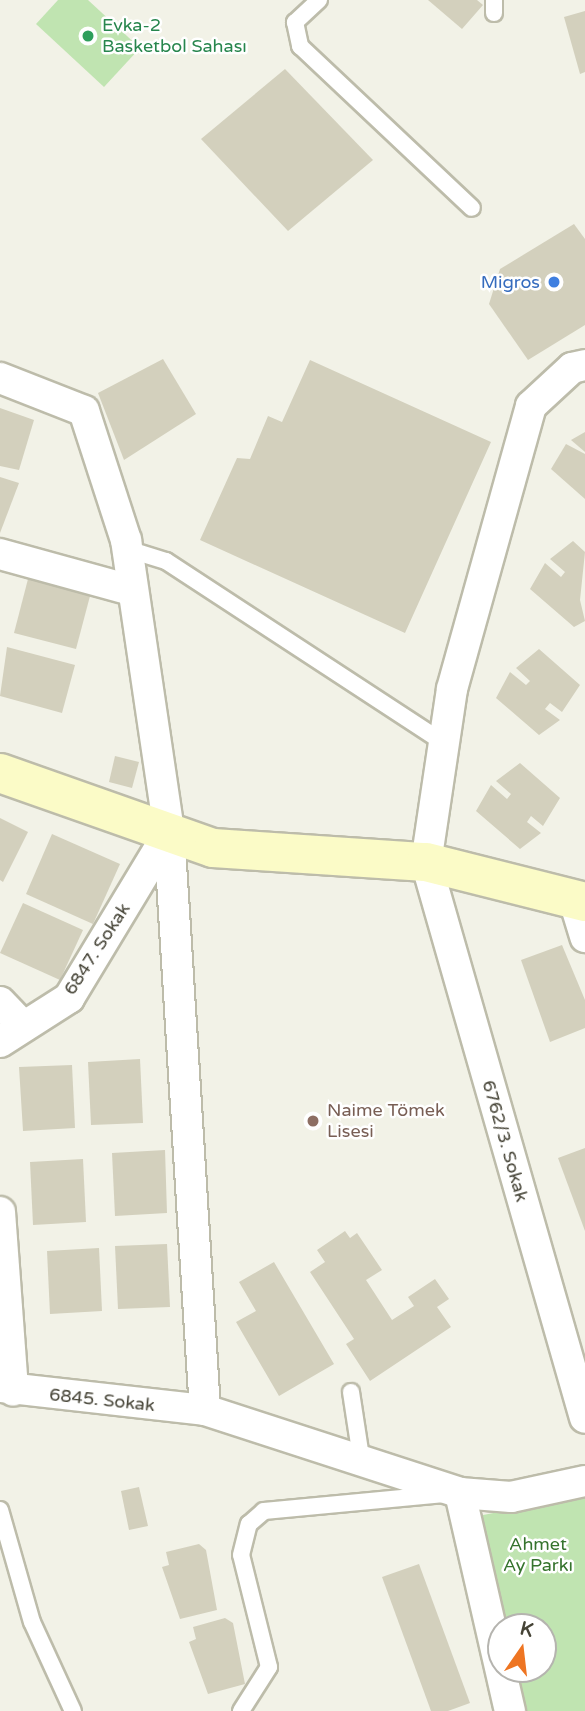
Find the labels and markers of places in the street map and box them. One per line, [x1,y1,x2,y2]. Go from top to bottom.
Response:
place label: Evka-2 Basketbol Sahası [102,15,247,58]
marker: Evka-2 Basketbol Sahası [80,28,96,44]
place label: Migros [481,271,540,293]
marker: Migros [546,274,562,290]
place label: Naime Tömek Lisesi [327,1100,445,1142]
marker: Naime Tömek Lisesi [305,1113,321,1129]

